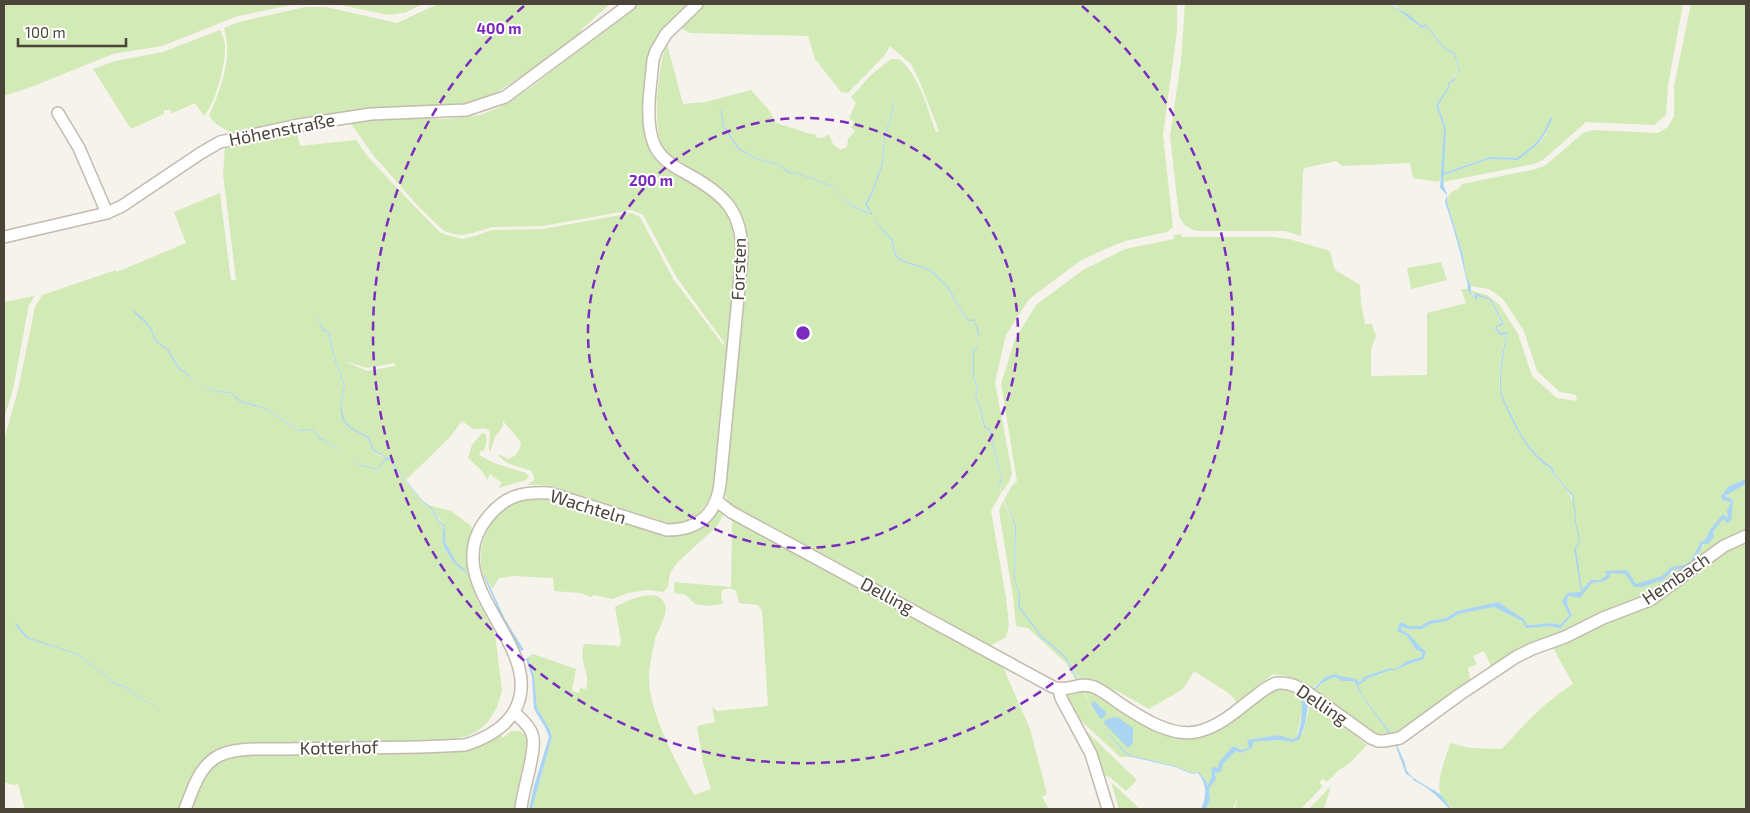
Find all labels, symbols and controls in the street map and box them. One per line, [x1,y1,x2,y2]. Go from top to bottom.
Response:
scale bar [18,15,125,47]
text: 400 m [477,19,521,37]
text: 100 m [25,23,66,41]
street label: Höhenstraße [227,108,337,150]
text: 200 m [629,171,673,189]
street label: Forsten [726,237,750,301]
centre of rings [794,324,812,342]
street label: Wachteln [548,484,629,528]
street label: Hembach [1637,548,1713,609]
street label: Delling [857,572,918,618]
street label: Delling [1293,679,1352,729]
street label: Kotterhof [299,735,380,759]

